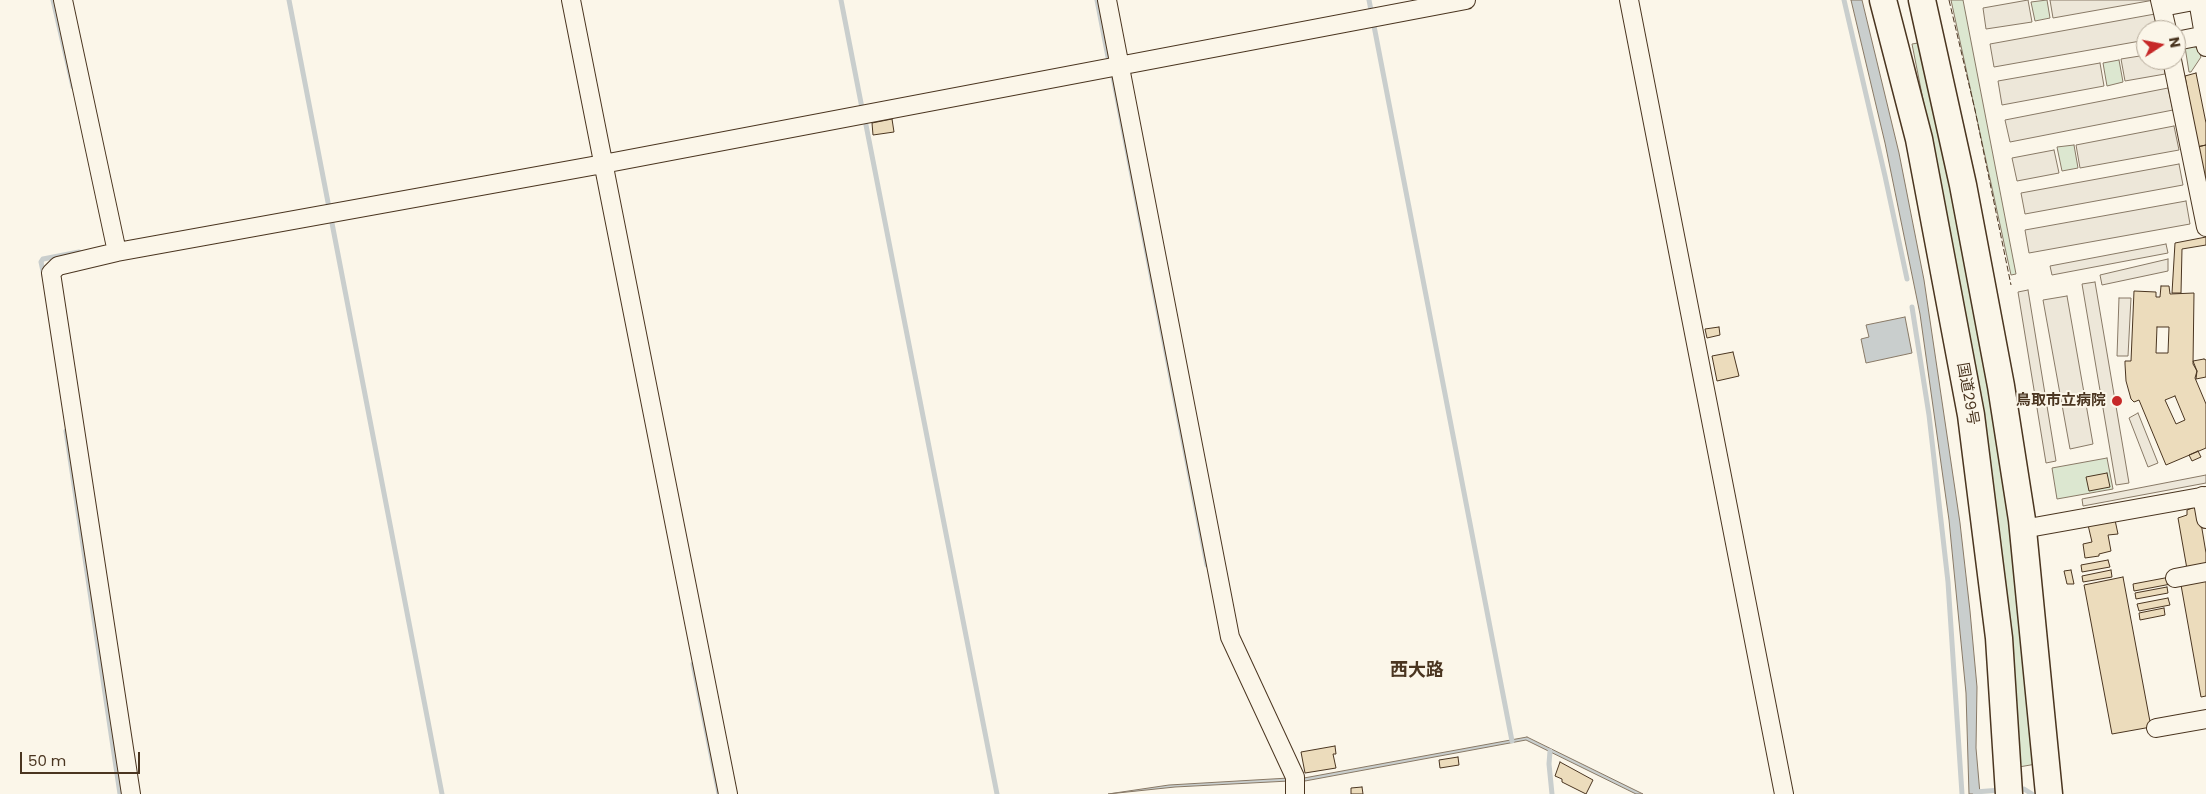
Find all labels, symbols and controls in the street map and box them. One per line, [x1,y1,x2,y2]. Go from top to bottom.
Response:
north arrow [2136,20,2186,70]
text: N [2164,35,2186,49]
street label: 国道29号 [1953,361,1981,427]
place label: 鳥取市立病院 [2016,392,2106,410]
marker: 鳥取市立病院 [2110,394,2124,408]
district label: 西大路 [1390,660,1444,682]
scale bar [22,742,142,774]
text: 50 m [28,750,66,771]

